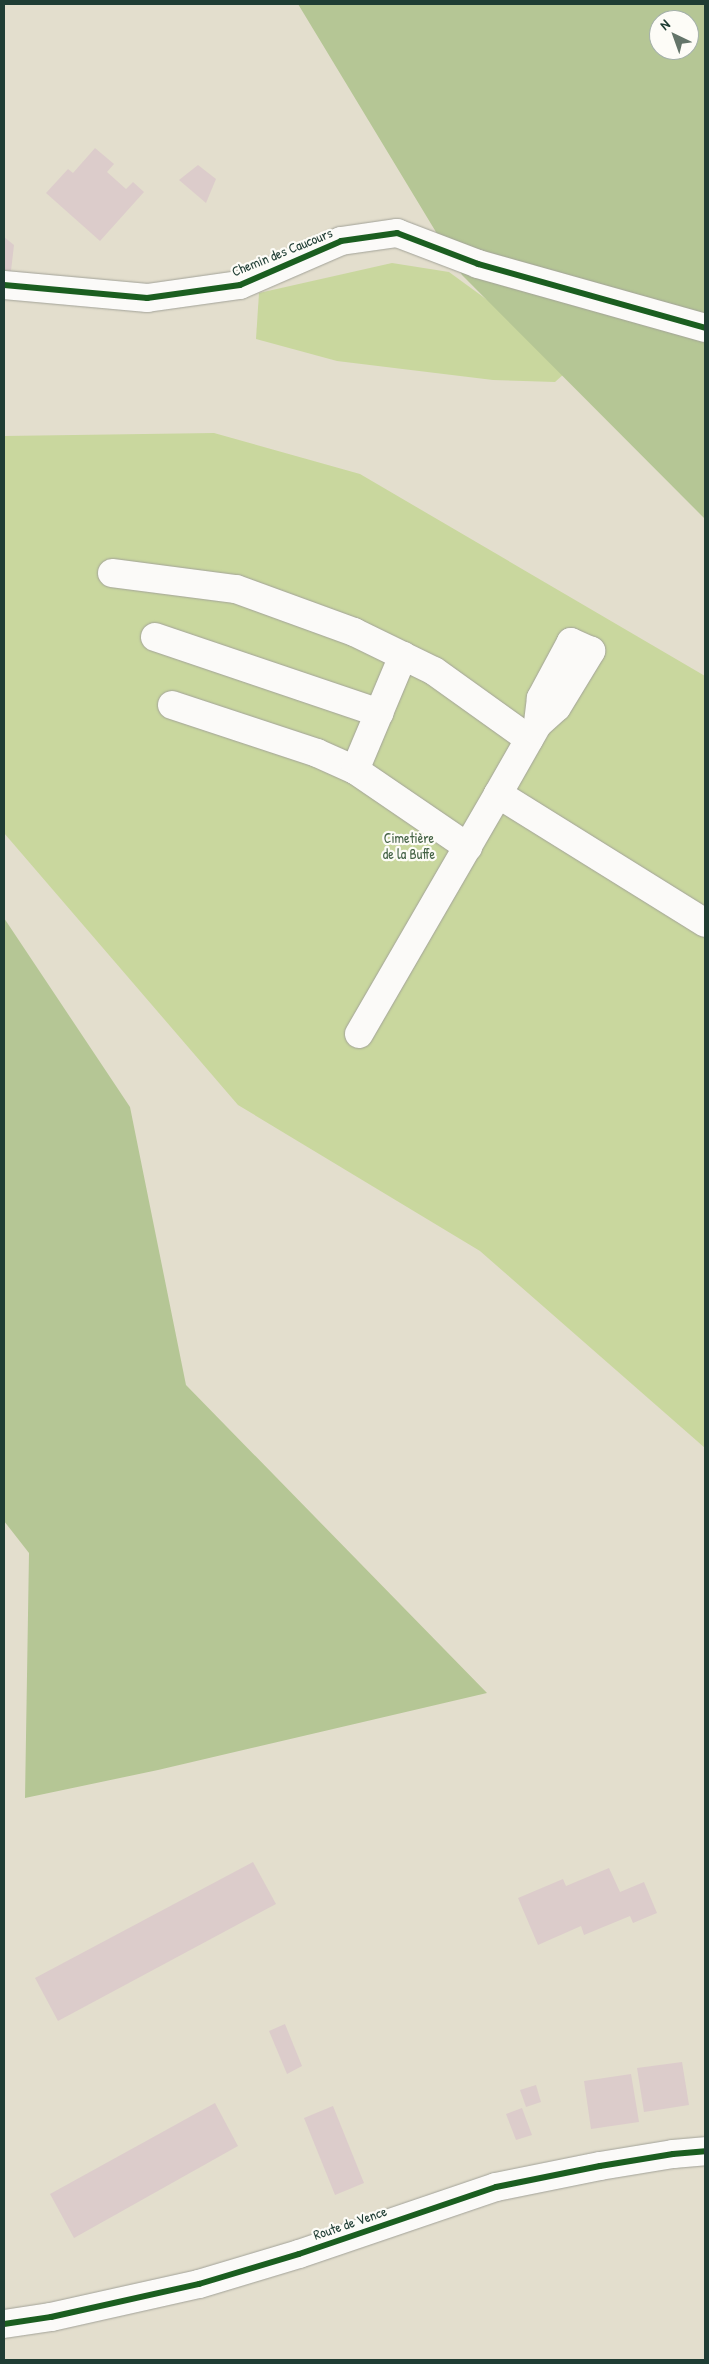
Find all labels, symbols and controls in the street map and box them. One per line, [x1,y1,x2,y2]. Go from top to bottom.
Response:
north arrow [649,10,699,60]
text: N [655,15,673,34]
street label: Chemin des Caucours [229,224,335,280]
park label: Cimetière de la Buffe [383,830,435,862]
street label: Route de Vence [311,2203,389,2243]

